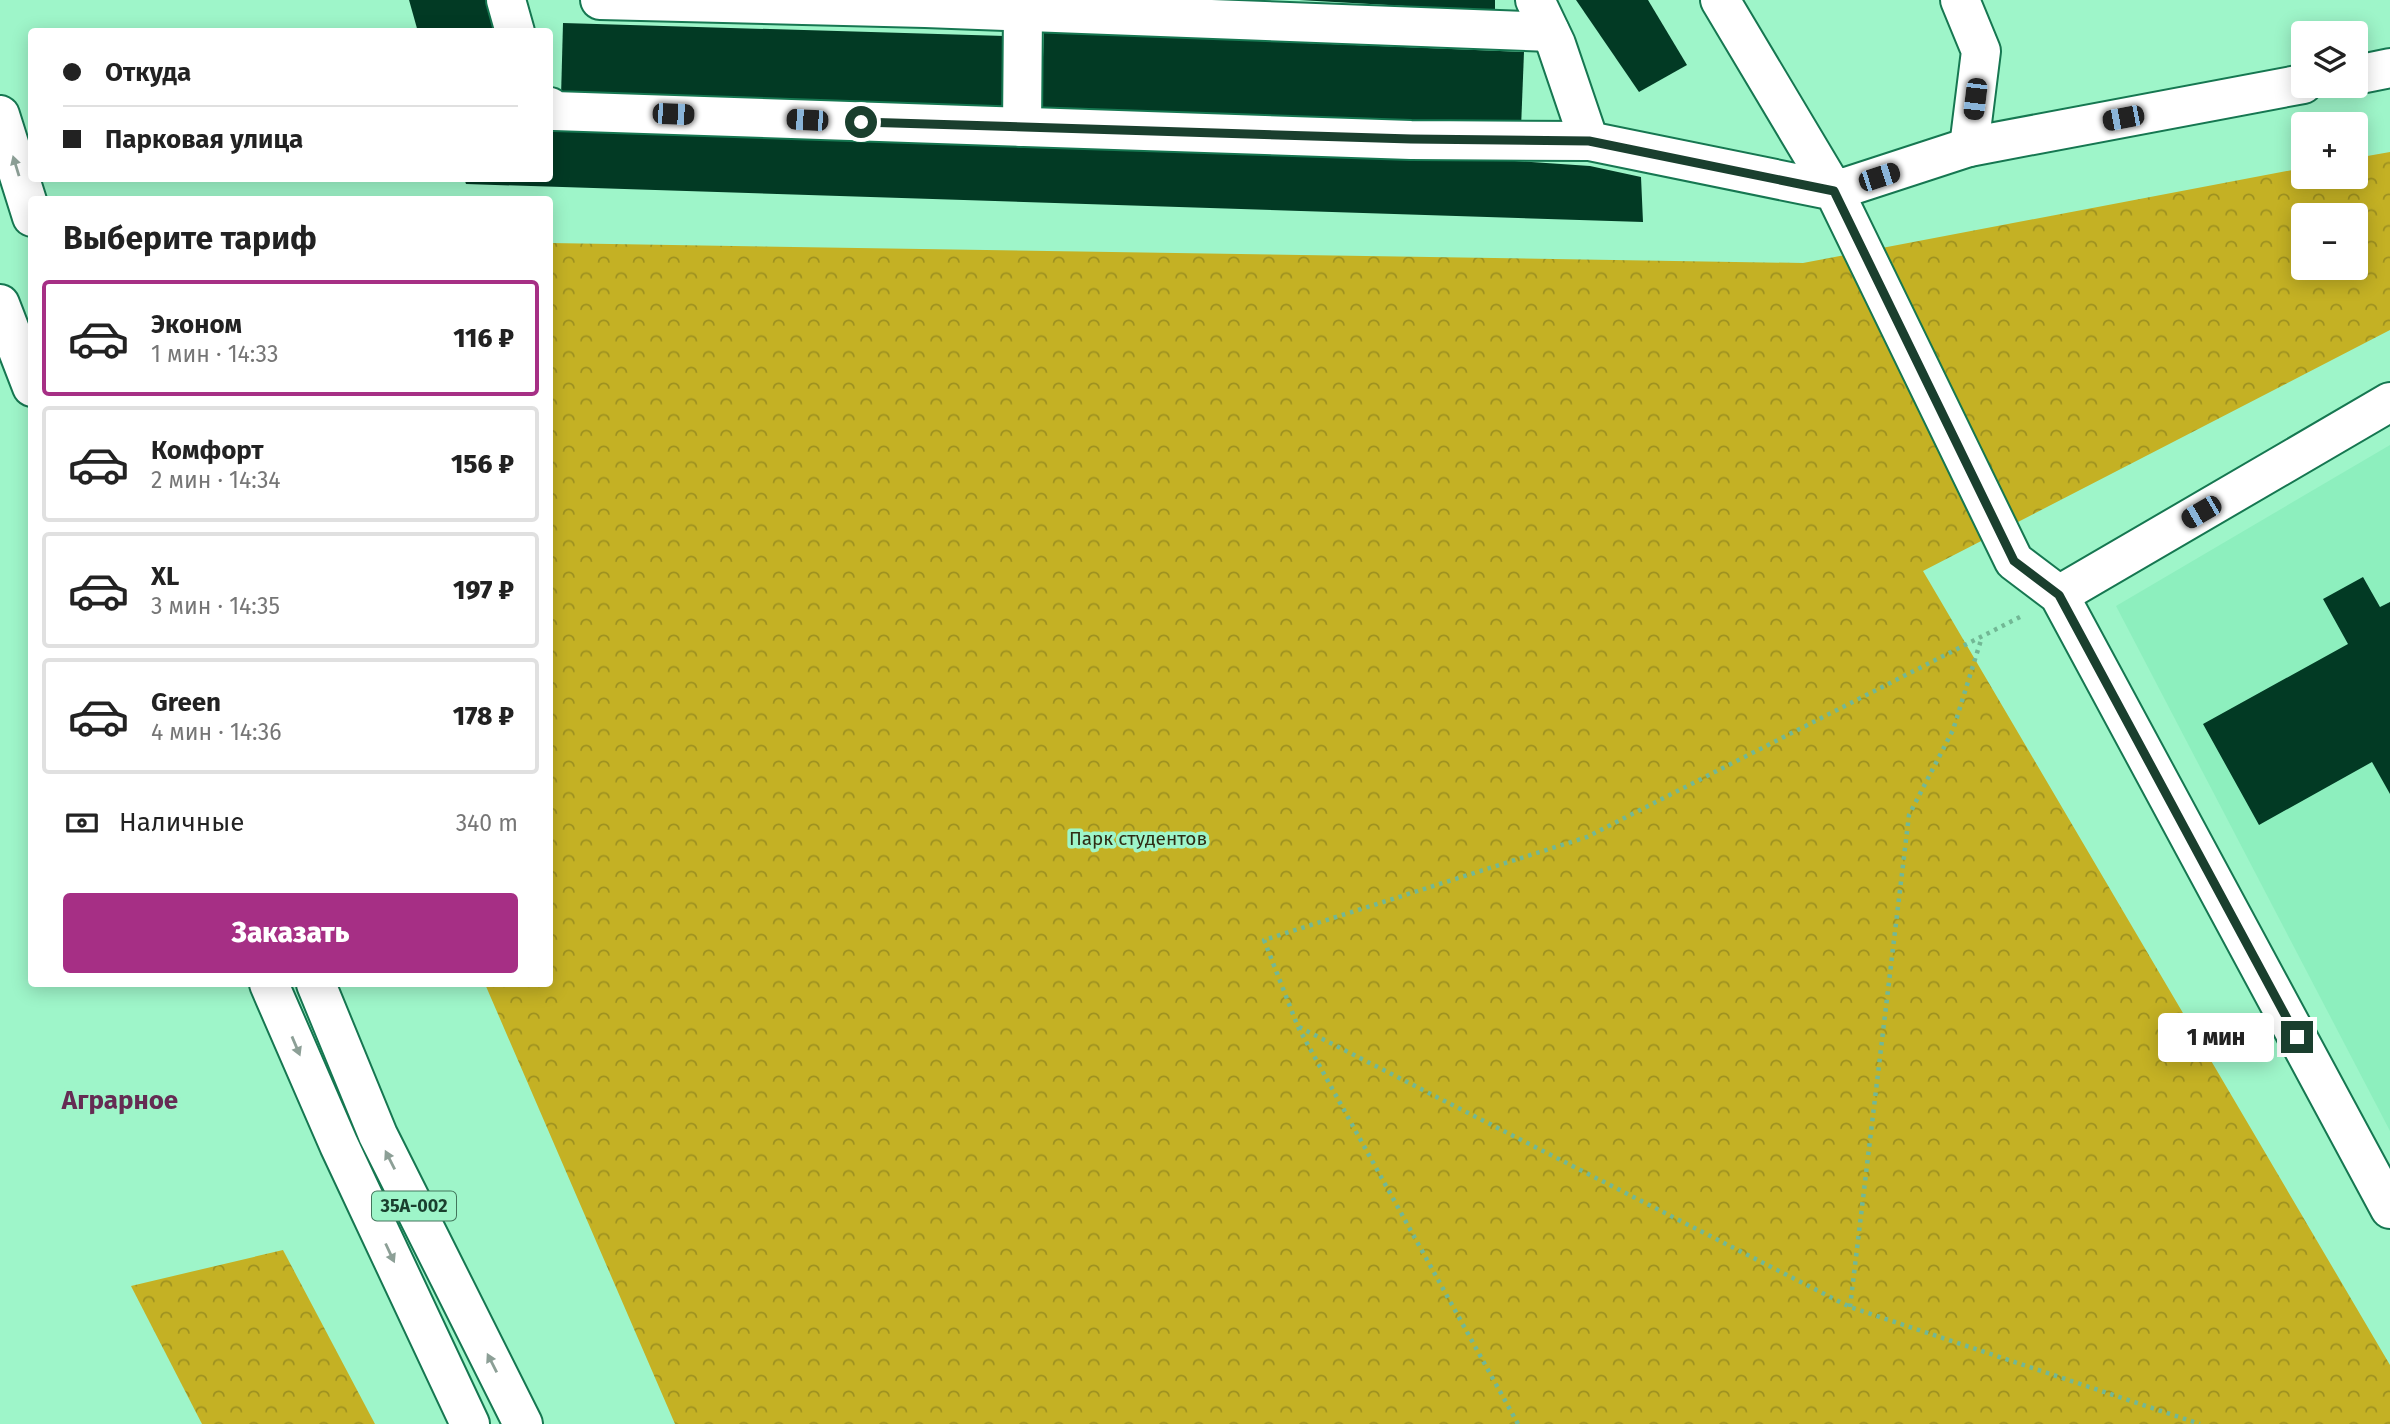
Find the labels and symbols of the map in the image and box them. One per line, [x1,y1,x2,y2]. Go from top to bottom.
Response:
car [1963,77,1988,121]
car [652,103,695,125]
car [2101,104,2146,132]
route start [845,106,877,138]
car [786,108,829,132]
one-way arrow [10,155,20,176]
car [1856,161,1903,193]
car [2178,492,2225,532]
park label: Парк студентов [1069,827,1207,850]
callout: 1 мин [2157,1012,2272,1062]
route end [2281,1021,2313,1053]
one-way arrow [290,1036,302,1056]
district label: Аграрное [61,1085,178,1116]
one-way arrow [385,1150,396,1170]
road number: 35А-002 [372,1191,456,1220]
one-way arrow [384,1243,395,1263]
one-way arrow [487,1353,498,1373]

